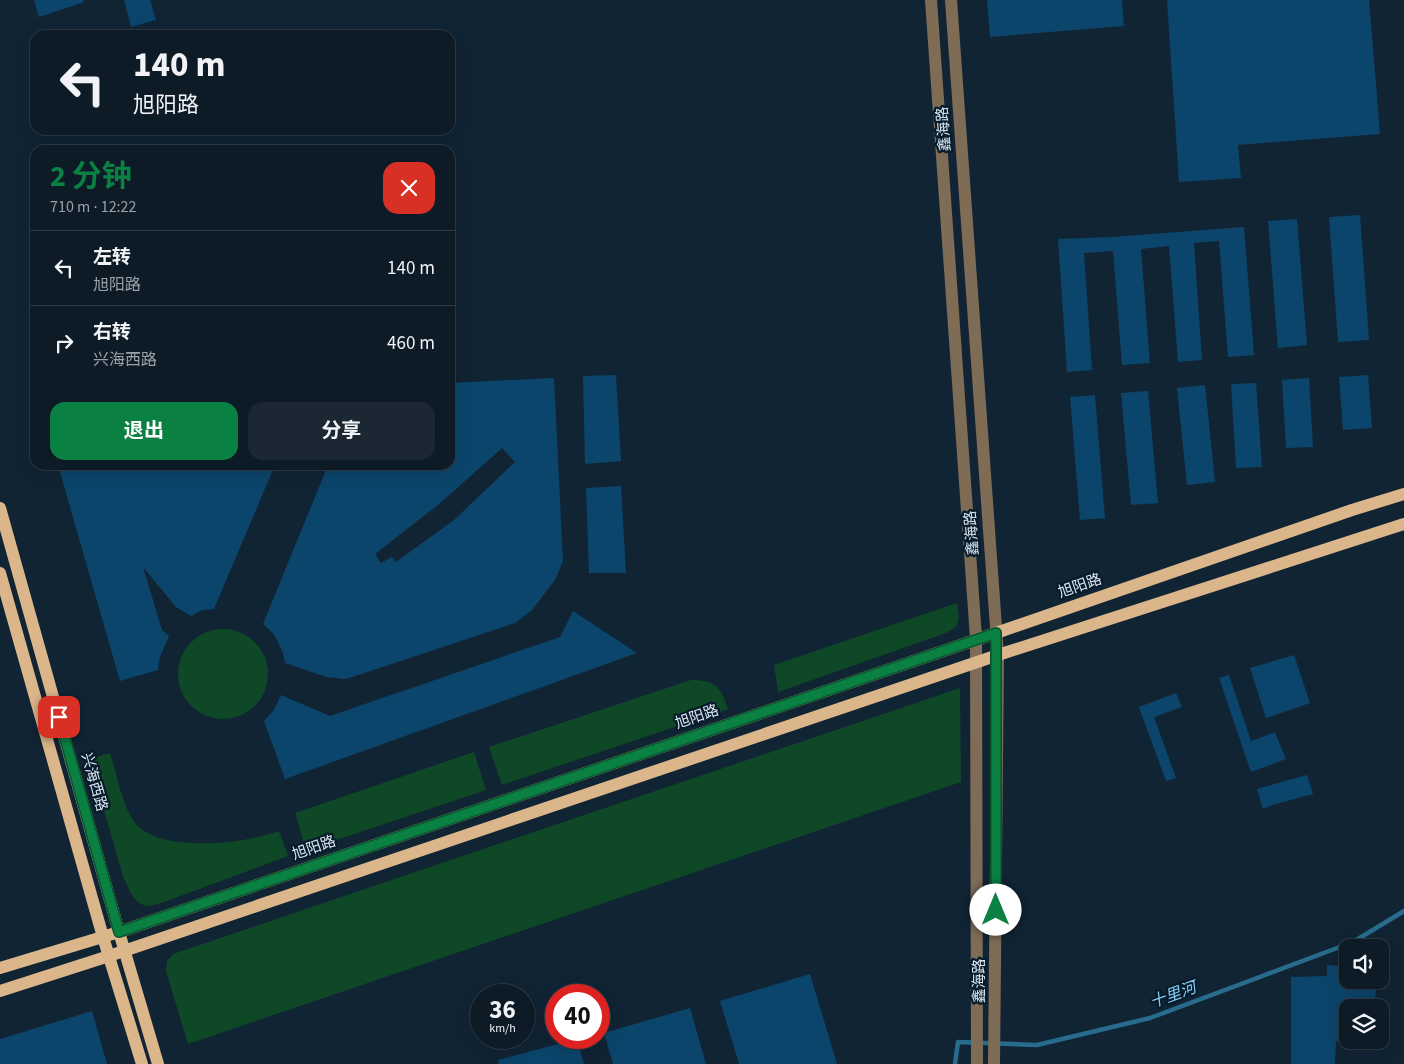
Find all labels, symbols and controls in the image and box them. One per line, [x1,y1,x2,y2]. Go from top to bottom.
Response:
text: 140 m [133,40,225,90]
icon: left [50,50,115,115]
text: 旭阳路 [133,89,199,121]
street label: 鑫海路 [932,106,956,152]
text: 2 分钟 [50,155,132,198]
button: close [383,162,435,214]
text: 710 m · 12:22 [50,196,137,218]
text: 左转 [93,244,131,271]
icon: left [50,254,78,282]
text: 140 m [387,255,435,282]
text: 旭阳路 [93,274,141,296]
text: 右转 [93,319,131,346]
icon: right [50,329,78,357]
text: 460 m [387,330,435,357]
text: 兴海西路 [93,349,157,371]
button: 退出 [50,402,238,460]
button: 分享 [248,402,435,460]
street label: 鑫海路 [960,510,984,556]
street label: 旭阳路 [1055,569,1105,603]
pin [38,696,80,738]
street label: 旭阳路 [672,700,722,734]
icon: arrive [45,703,73,731]
street label: 兴海西路 [76,750,112,814]
street label: 旭阳路 [289,831,339,865]
position arrow [969,883,1021,935]
map controls [1339,939,1389,1049]
button: sound [1339,939,1389,989]
street label: 鑫海路 [969,958,990,1004]
water label: 十里河 [1147,975,1202,1014]
speed limit sign: 40 [545,984,610,1049]
text: 36 [489,992,516,1028]
button: layers [1339,999,1389,1049]
text: km/h [489,1020,516,1037]

